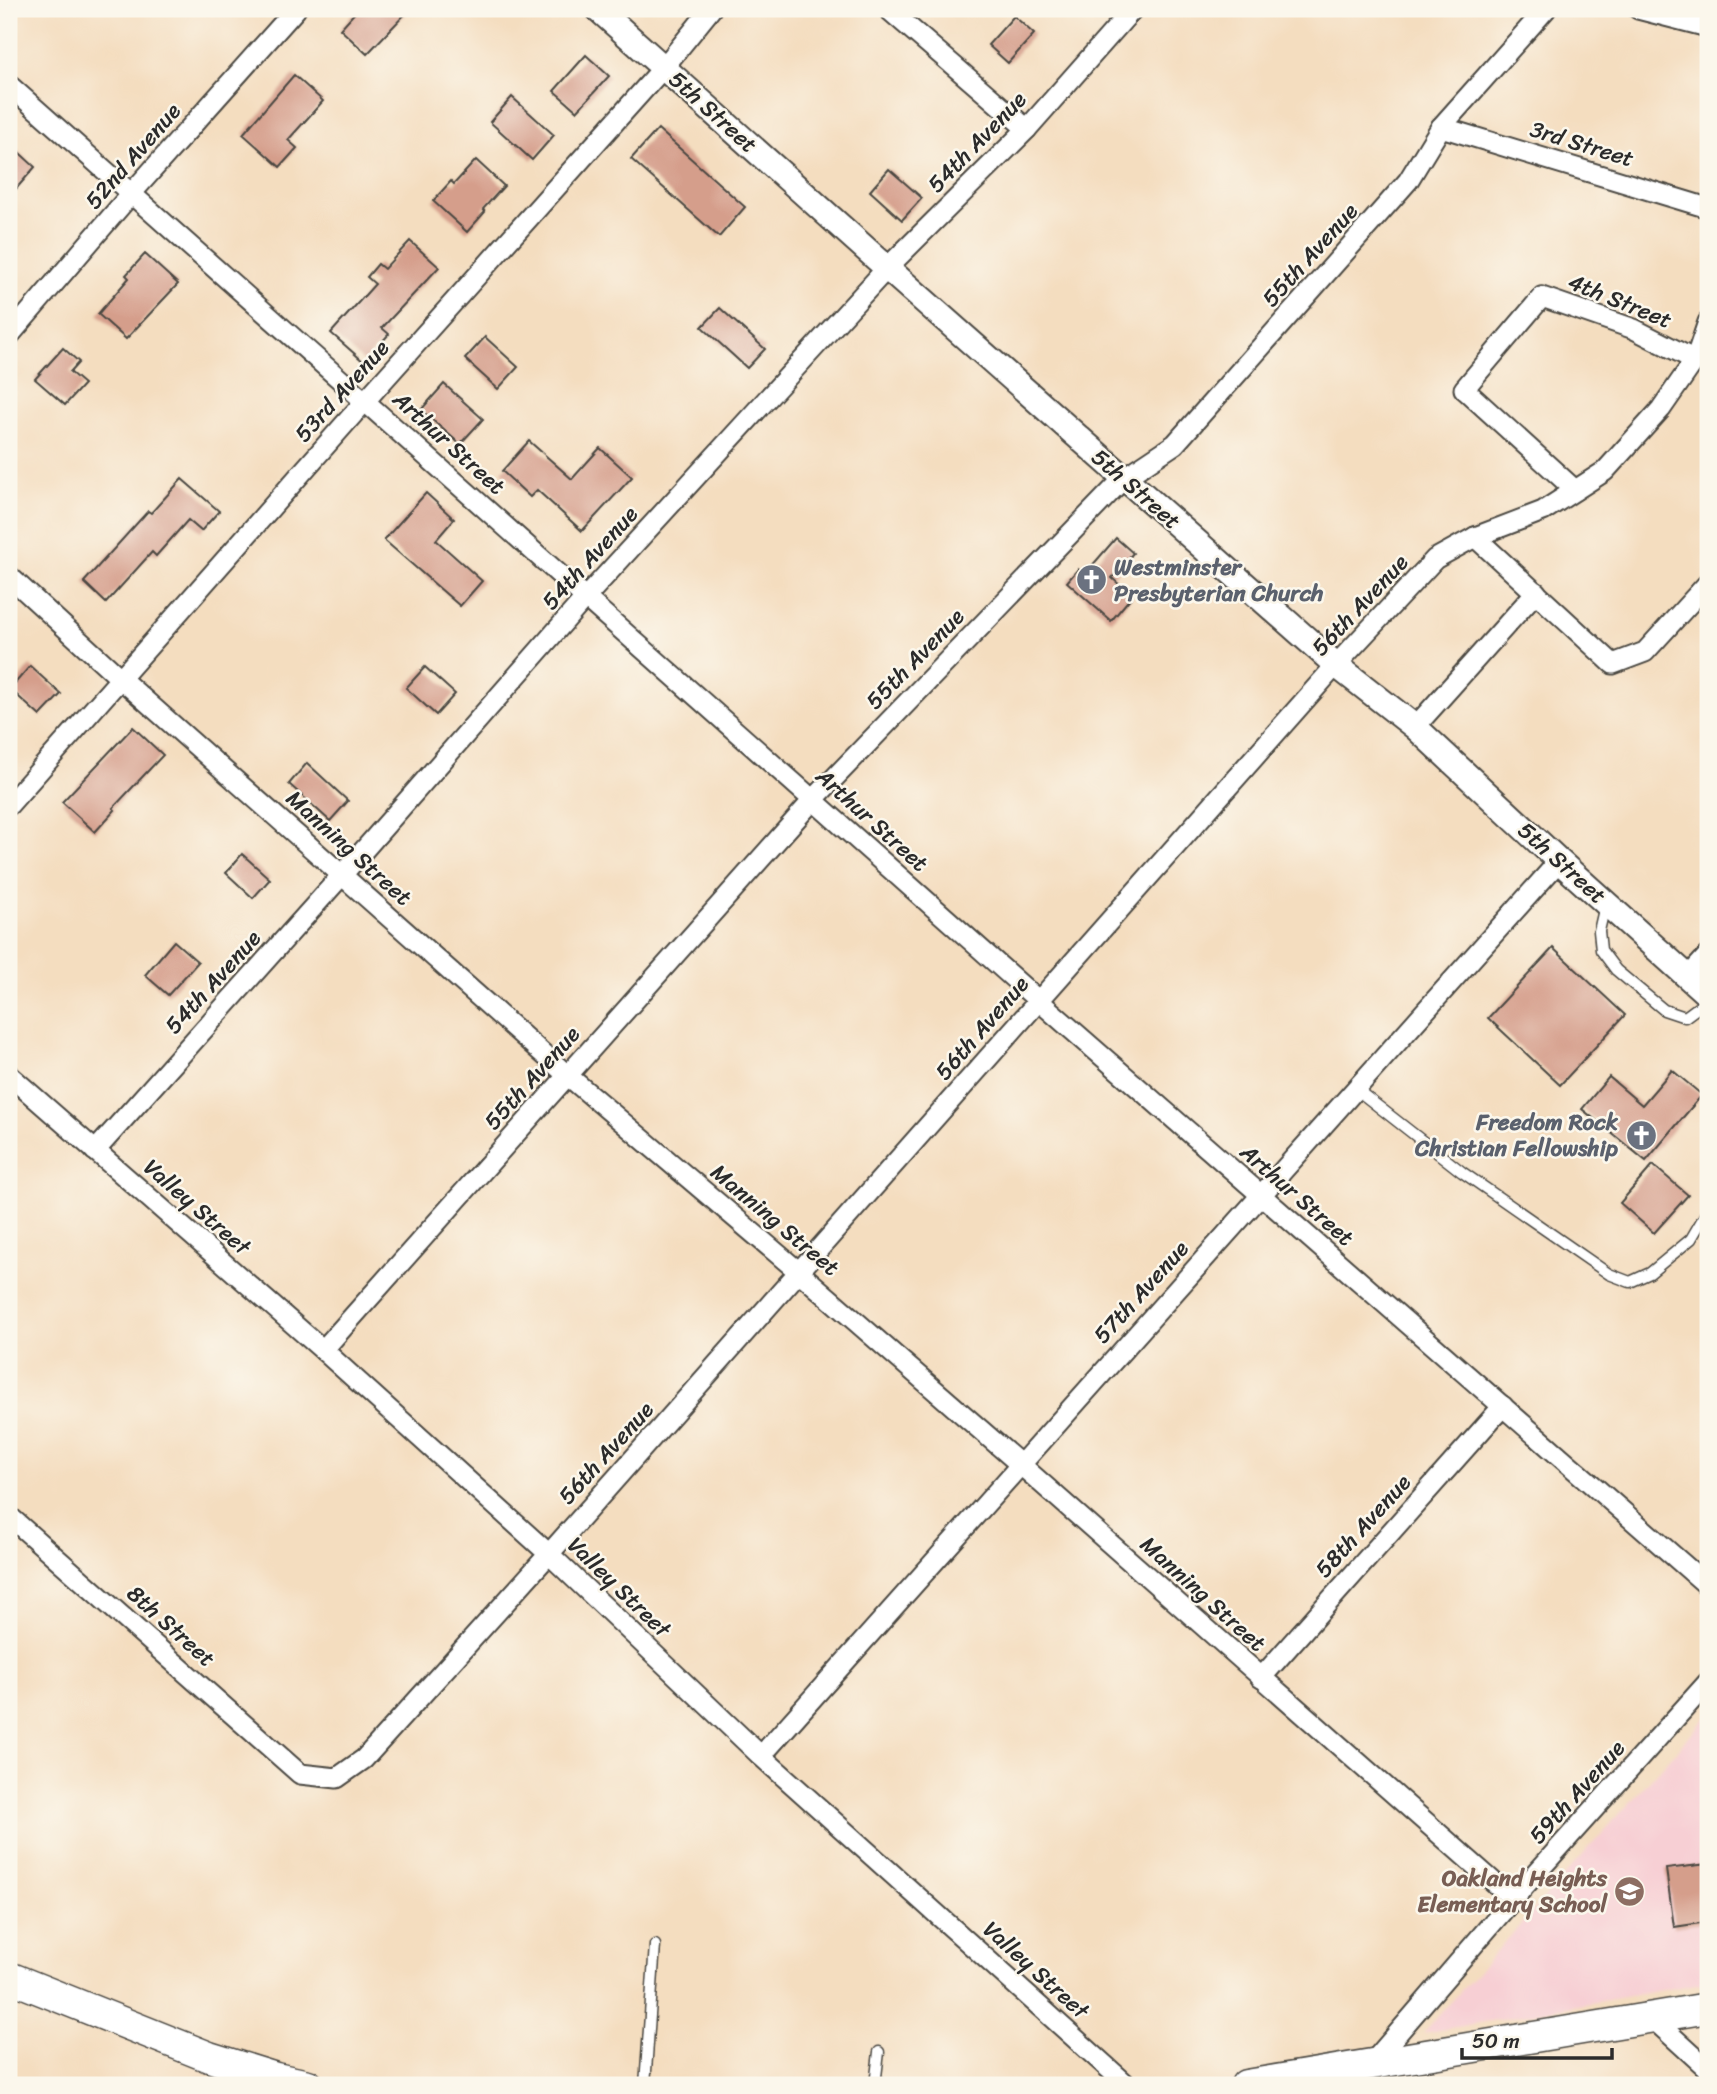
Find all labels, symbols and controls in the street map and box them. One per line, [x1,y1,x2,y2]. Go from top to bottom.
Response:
street label: 5th Street [659,60,767,164]
street label: 54th Avenue [917,81,1037,203]
street label: 52nd Avenue [74,93,192,219]
street label: 3rd Street [1525,109,1639,179]
street label: 55th Avenue [1251,193,1369,317]
street label: 4th Street [1562,262,1678,340]
street label: 53rd Avenue [284,330,400,452]
street label: Arthur Street [382,380,515,505]
street label: 5th Street [1081,438,1191,540]
street label: 54th Avenue [531,496,649,620]
street label: 56th Avenue [1301,544,1419,666]
place label: Westminster Presbyterian Church [1114,547,1323,614]
church icon: Westminster Presbyterian Church [1074,563,1108,597]
street label: 55th Avenue [855,598,975,720]
street label: Arthur Street [805,757,938,882]
street label: Manning Street [276,780,422,916]
street label: 5th Street [1508,811,1616,915]
street label: 54th Avenue [154,920,272,1044]
street label: 56th Avenue [924,966,1040,1090]
street label: 55th Avenue [473,1016,591,1140]
place label: Freedom Rock Christian Fellowship [1414,1102,1619,1169]
church icon: Freedom Rock Christian Fellowship [1624,1118,1658,1152]
street label: Arthur Street [1229,1133,1364,1257]
street label: Valley Street [134,1148,262,1267]
street label: Manning Street [701,1153,849,1287]
street label: 57th Avenue [1083,1230,1199,1354]
street label: 56th Avenue [548,1391,664,1515]
street label: 58th Avenue [1304,1464,1422,1588]
street label: Valley Street [557,1526,682,1649]
street label: Manning Street [1130,1526,1276,1662]
street label: 8th Street [117,1574,225,1678]
street label: 59th Avenue [1518,1730,1636,1854]
place label: Oakland Heights Elementary School [1417,1858,1608,1925]
school or university icon: Oakland Heights Elementary School [1613,1874,1647,1908]
street label: Valley Street [973,1910,1100,2031]
scale bar [1462,2017,1612,2061]
text: 50 m [1472,2022,1520,2060]

